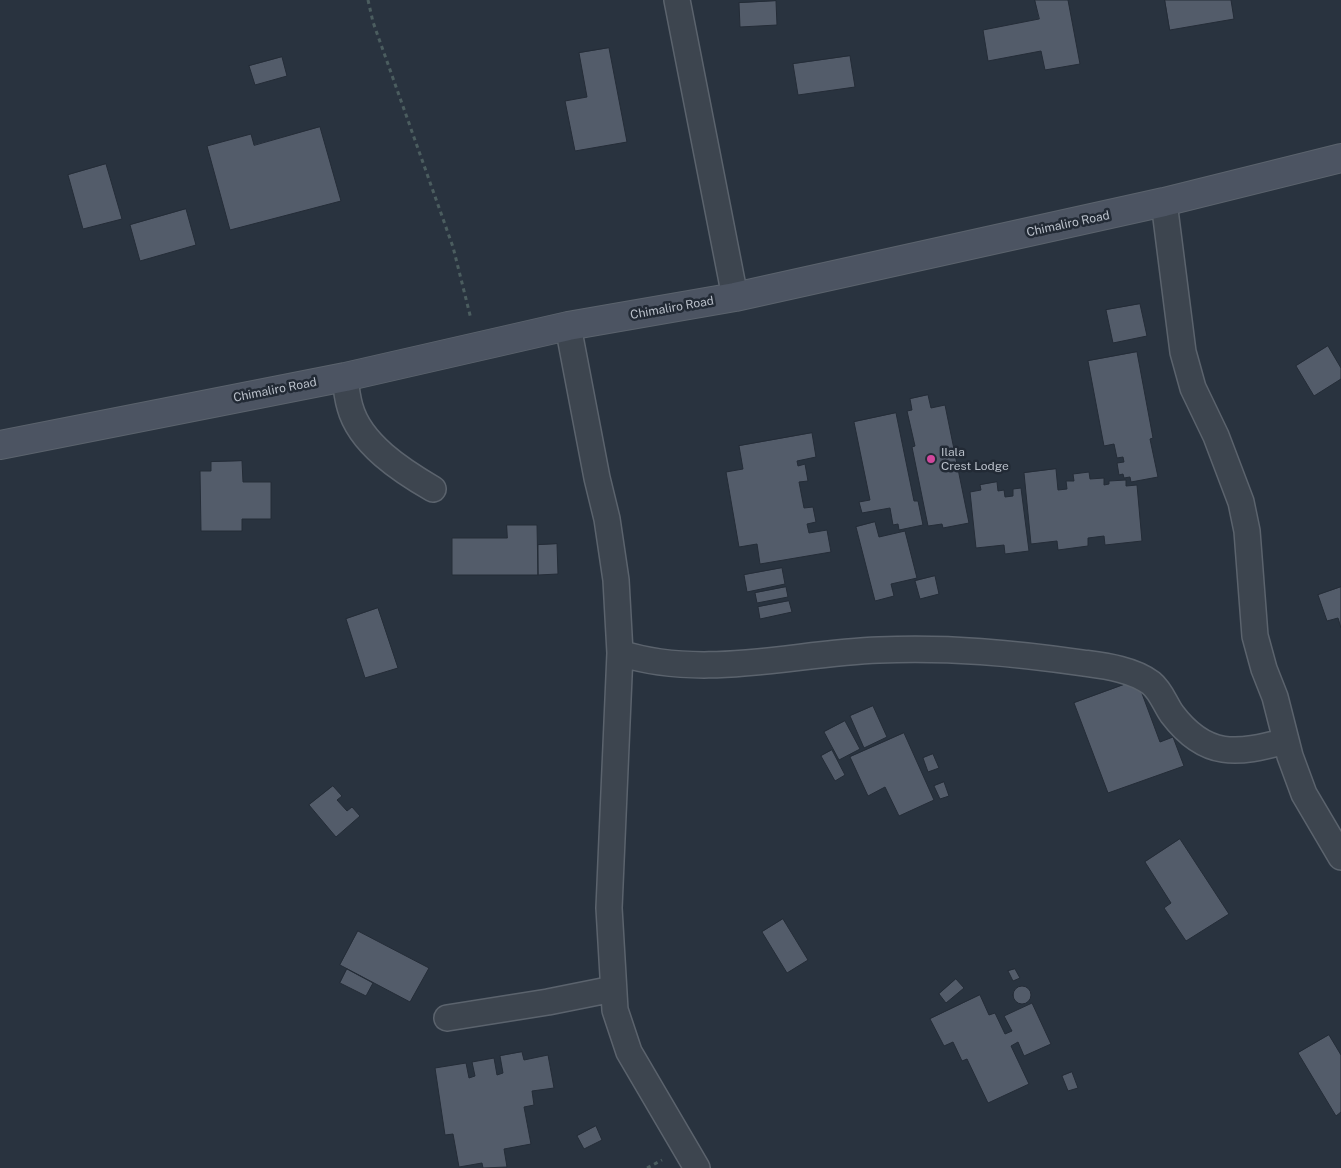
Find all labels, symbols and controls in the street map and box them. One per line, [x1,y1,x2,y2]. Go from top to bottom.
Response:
street label: Chimaliro Road [1025,208,1111,240]
street label: Chimaliro Road [629,294,715,322]
street label: Chimaliro Road [232,375,318,405]
place label: Ilala Crest Lodge [941,445,1009,473]
marker: Ilala Crest Lodge [925,453,937,465]

